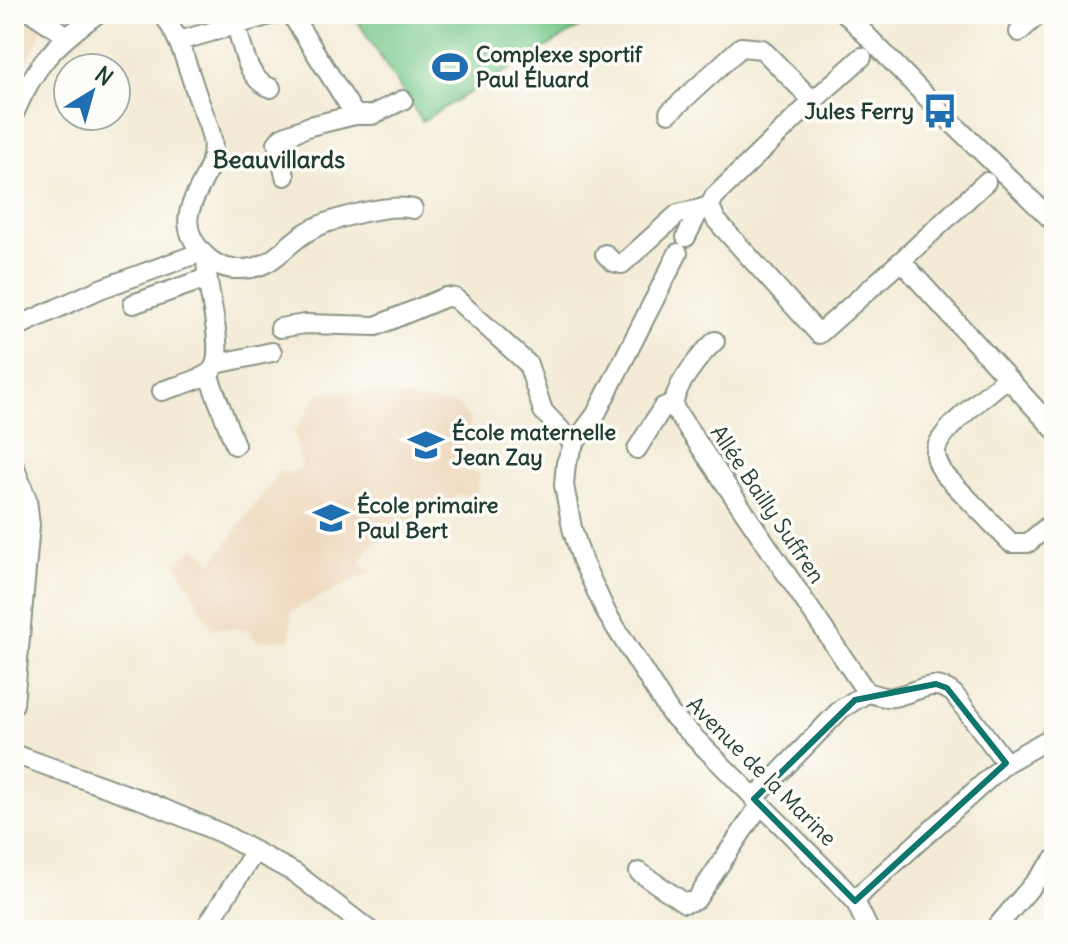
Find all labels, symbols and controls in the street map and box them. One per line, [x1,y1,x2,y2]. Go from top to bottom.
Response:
place label: Complexe sportif Paul Éluard [476,40,643,93]
sports icon: Complexe sportif Paul Éluard [431,48,469,86]
north arrow [52,52,132,132]
text: N [90,60,119,92]
bus stop icon: Jules Ferry [921,92,959,130]
place label: Jules Ferry [804,97,914,125]
district label: Beauvillards [213,144,345,174]
place label: École maternelle Jean Zay [452,418,616,471]
street label: Allée Bailly Suffren [705,420,831,588]
school or university icon: École maternelle Jean Zay [407,426,445,464]
place label: École primaire Paul Bert [357,491,498,544]
school or university icon: École primaire Paul Bert [312,499,350,537]
street label: Avenue de la Marine [681,690,843,852]

